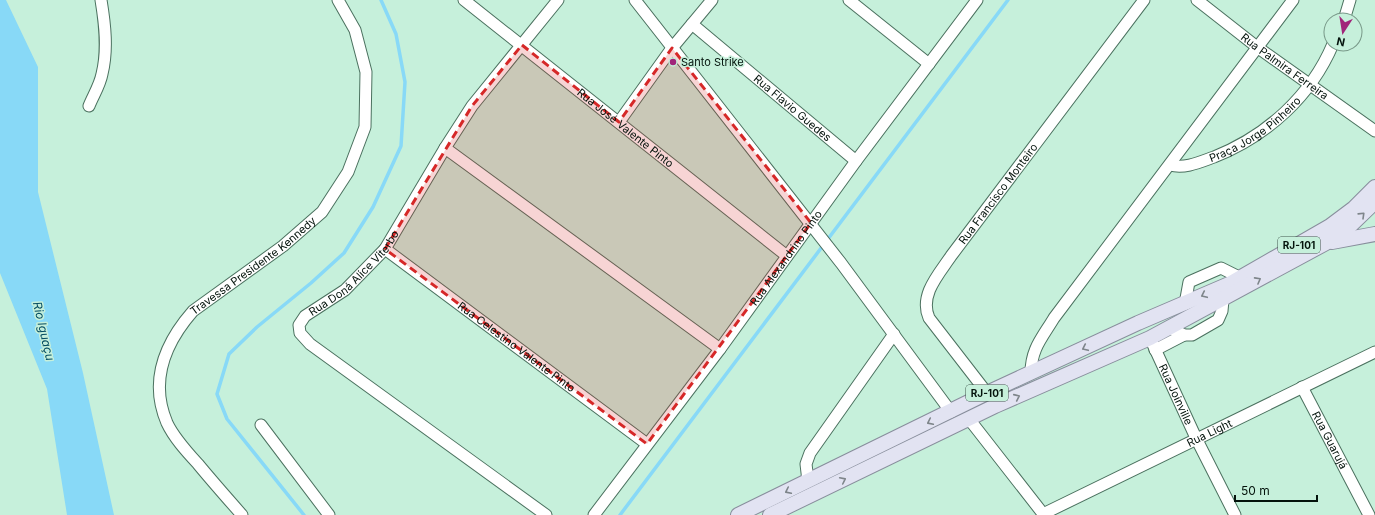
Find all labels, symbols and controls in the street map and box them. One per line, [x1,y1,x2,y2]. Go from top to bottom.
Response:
north arrow [1323,12,1363,52]
street label: Rua Palmira Ferreira [1238,30,1331,103]
text: N [1335,34,1346,50]
place label: Santo Strike [681,55,744,69]
marker: Santo Strike [668,57,678,67]
street label: Rua Flavio Guedes [751,72,834,145]
street label: Rua José Valente Pinto [574,85,677,171]
street label: Praça Jorge Pinheiro [1207,93,1304,165]
street label: Rua Francisco Monteiro [955,140,1041,247]
street label: Rua Alexandrino Pinto [747,207,825,308]
one-way arrow [1357,212,1365,220]
street label: Travessa Presidente Kennedy [187,214,319,318]
street label: Rua Doná Alice Viterbo [306,227,402,319]
road number: RJ-101 [1278,237,1320,253]
one-way arrow [1254,278,1261,285]
one-way arrow [1201,290,1208,298]
street label: Rua Celestino Valente Pinto [455,299,578,395]
water label: Rio Iguaçu [30,300,58,362]
one-way arrow [1082,343,1090,351]
street label: Rua Joinville [1156,362,1196,427]
road number: RJ-101 [966,385,1008,401]
one-way arrow [1013,393,1020,401]
street label: Rua Guarujá [1309,409,1351,471]
street label: Rua Light [1184,416,1235,450]
one-way arrow [927,417,934,425]
one-way arrow [838,477,846,485]
scale bar [1235,477,1317,503]
text: 50 m [1241,483,1270,498]
one-way arrow [785,486,792,494]

